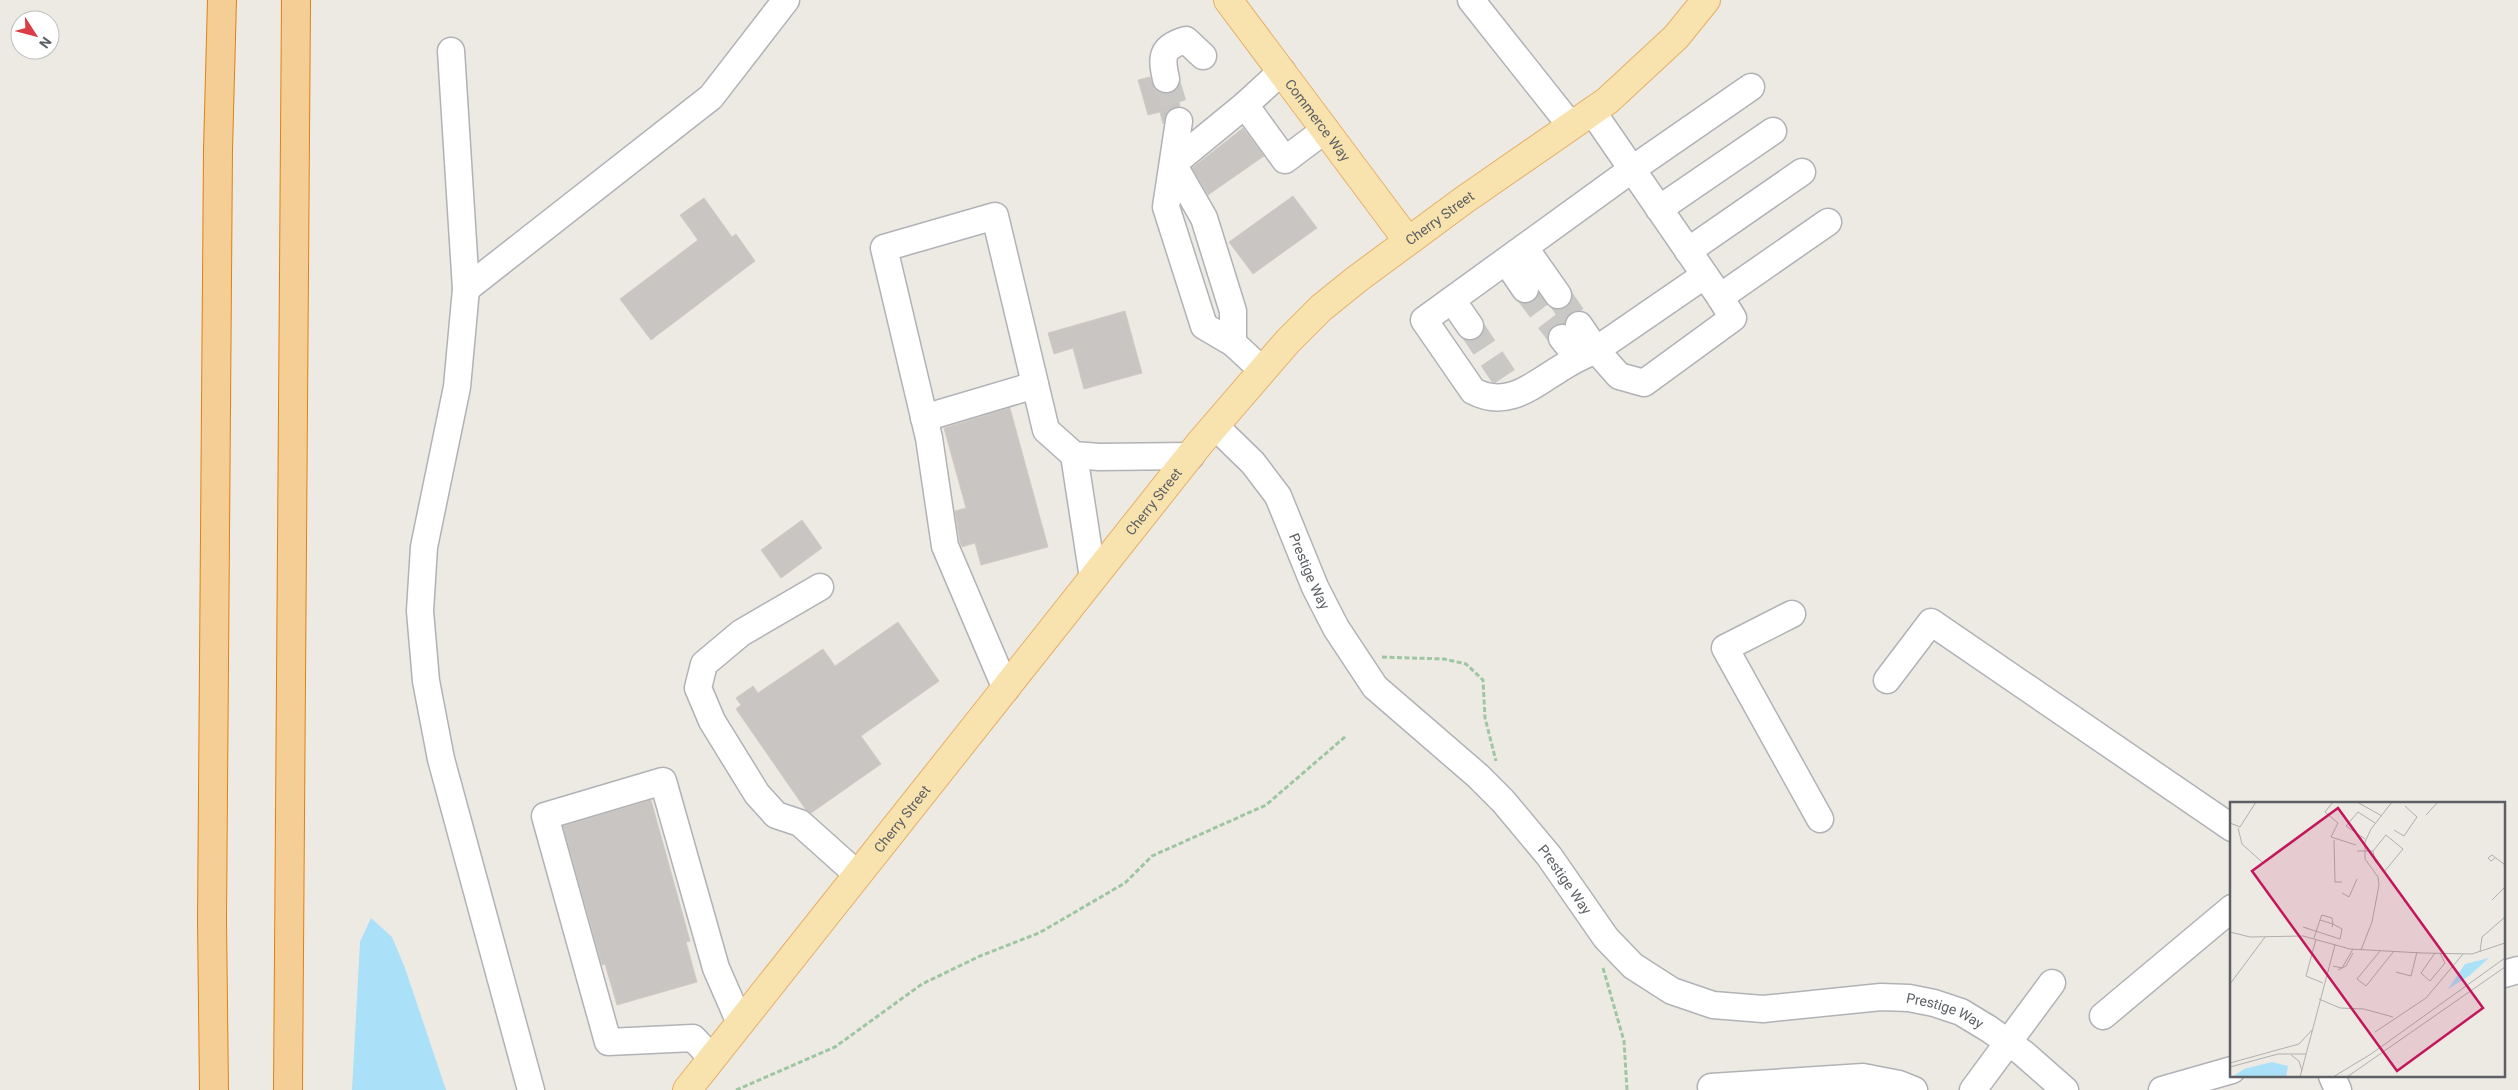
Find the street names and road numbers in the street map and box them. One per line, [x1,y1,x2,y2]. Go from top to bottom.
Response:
street label: Commerce Way [1282,76,1354,165]
street label: Cherry Street [1402,187,1477,249]
street label: Cherry Street [1122,465,1185,538]
street label: Prestige Way [1286,531,1333,612]
street label: Cherry Street [871,782,934,856]
street label: Prestige Way [1535,841,1595,918]
street label: Prestige Way [1905,990,1987,1032]

